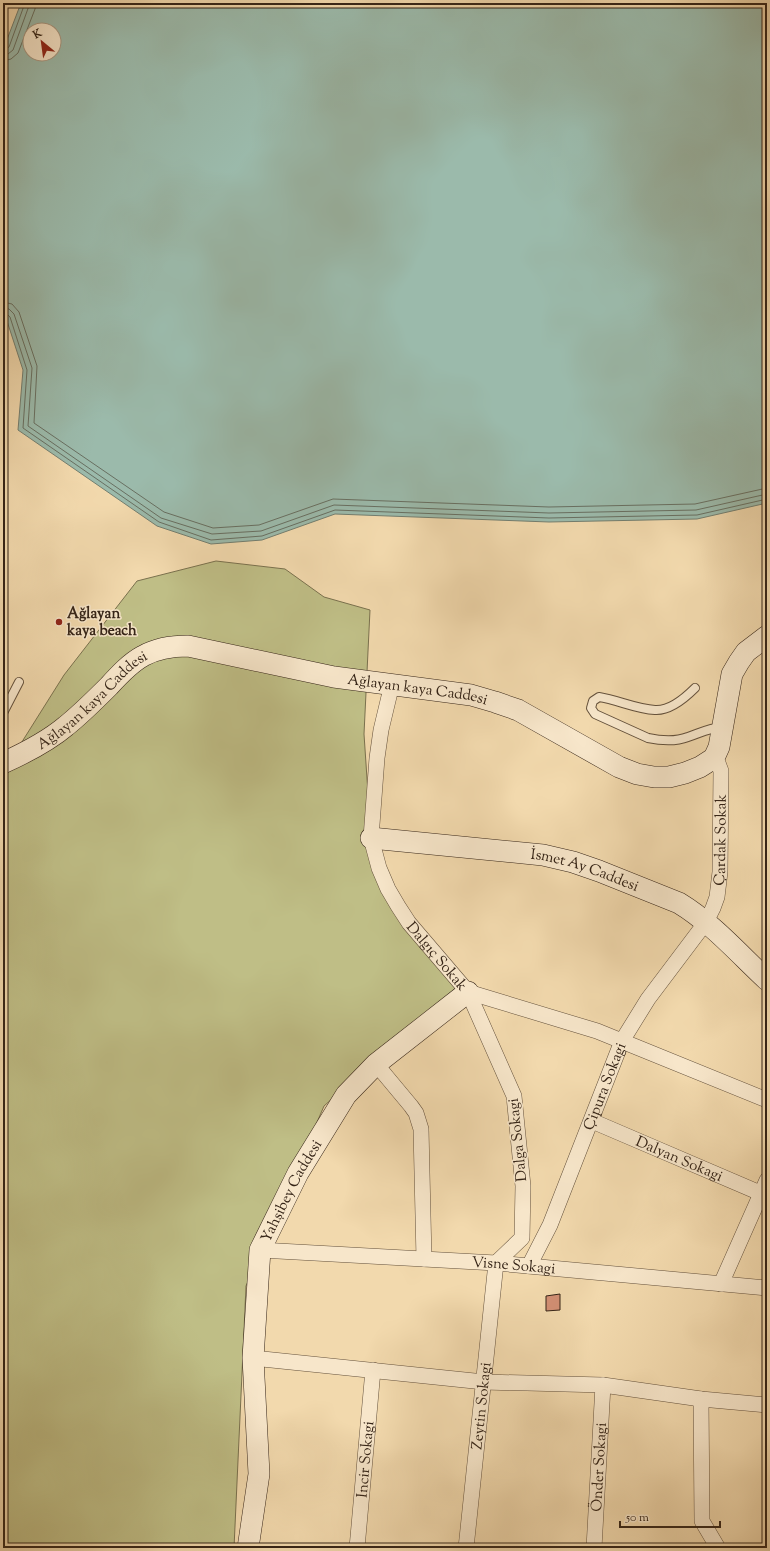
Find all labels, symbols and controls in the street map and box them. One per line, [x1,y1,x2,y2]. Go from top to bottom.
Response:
north arrow [22,22,62,62]
text: K [29,25,45,44]
place label: Ağlayan kaya beach [66,604,137,642]
marker: Ağlayan kaya beach [54,617,64,627]
street label: Ağlayan kaya Caddesi [33,647,152,756]
street label: Ağlayan kaya Caddesi [346,670,490,711]
street label: Çardak Sokak [709,794,733,887]
street label: İsmet Ay Caddesi [530,844,642,898]
street label: Dalgıç Sokak [400,918,472,996]
street label: Çipura Sokagi [579,1040,632,1134]
street label: Dalga Sokagi [504,1097,533,1183]
street label: Dalyan Sokagi [632,1132,726,1188]
street label: Yahşibey Caddesi [256,1136,328,1246]
street label: Visne Sokagi [471,1253,556,1280]
street label: Zeytin Sokagi [467,1361,497,1451]
street label: Incir Sokagi [353,1420,380,1499]
street label: Önder Sokagi [586,1422,613,1512]
scale bar [620,1503,720,1529]
text: 50 m [625,1509,649,1527]

